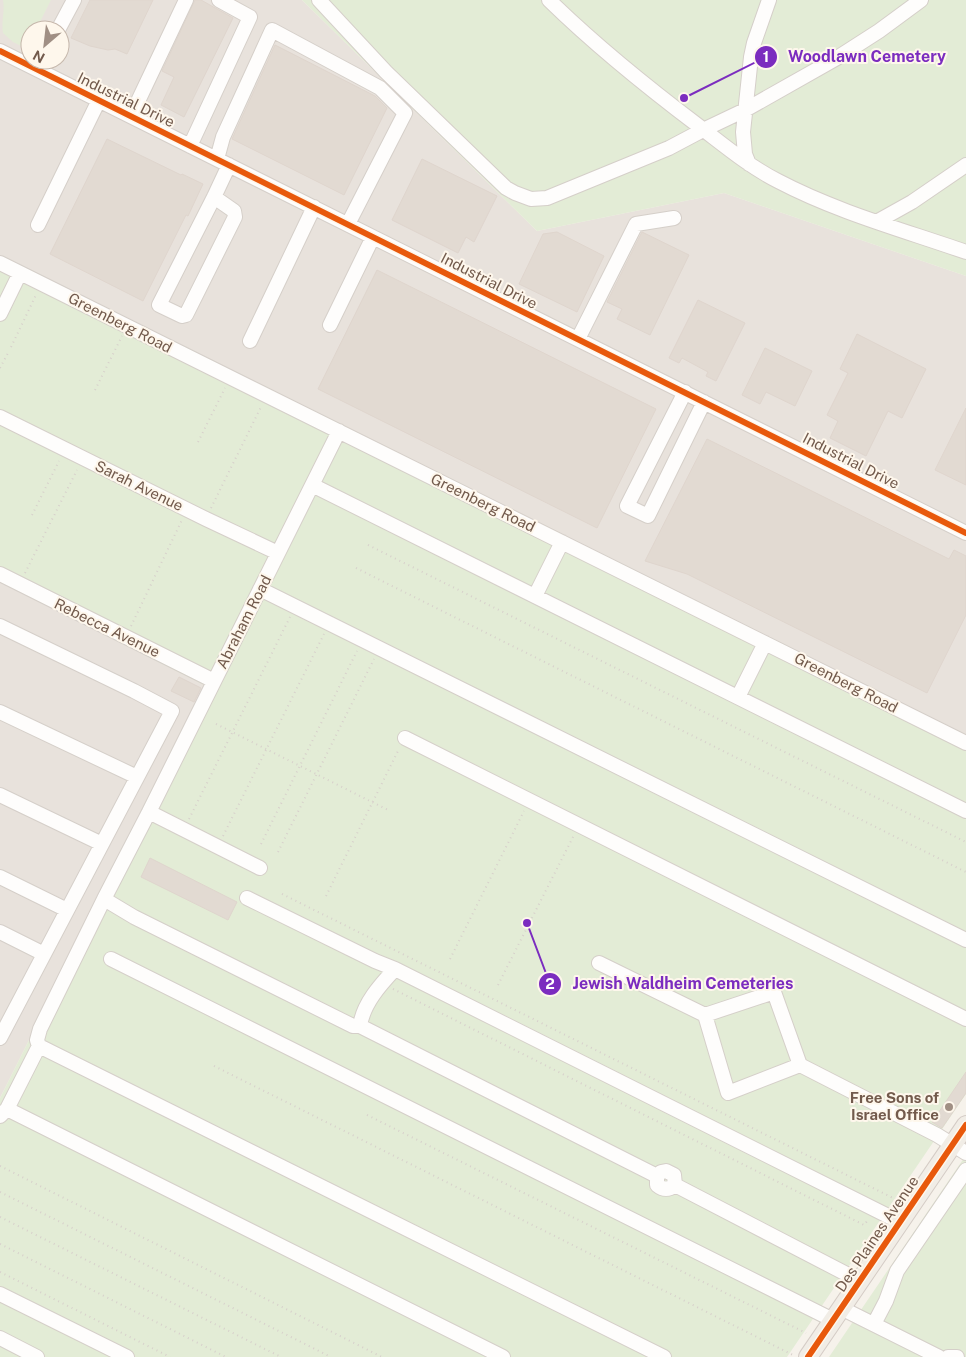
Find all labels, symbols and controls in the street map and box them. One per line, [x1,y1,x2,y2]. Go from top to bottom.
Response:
north arrow [20,20,70,70]
callout: Woodlawn Cemetery [753,41,956,72]
text: N [30,47,47,66]
text: Woodlawn Cemetery [788,47,946,66]
text: 1 [763,48,769,65]
street label: Industrial Drive [75,69,177,130]
street label: Industrial Drive [438,249,540,312]
street label: Greenberg Road [66,289,175,356]
street label: Industrial Drive [800,429,902,492]
street label: Sarah Avenue [92,457,186,514]
street label: Greenberg Road [428,470,538,535]
street label: Abraham Road [213,572,274,671]
street label: Rebecca Avenue [52,595,163,660]
street label: Greenberg Road [792,649,901,716]
callout: Jewish Waldheim Cemeteries [538,968,804,999]
text: Jewish Waldheim Cemeteries [573,974,793,993]
text: 2 [545,975,555,992]
place label: Free Sons of Israel Office [850,1089,939,1123]
marker: Free Sons of Israel Office [943,1101,955,1113]
street label: Des Plaines Avenue [832,1173,922,1295]

